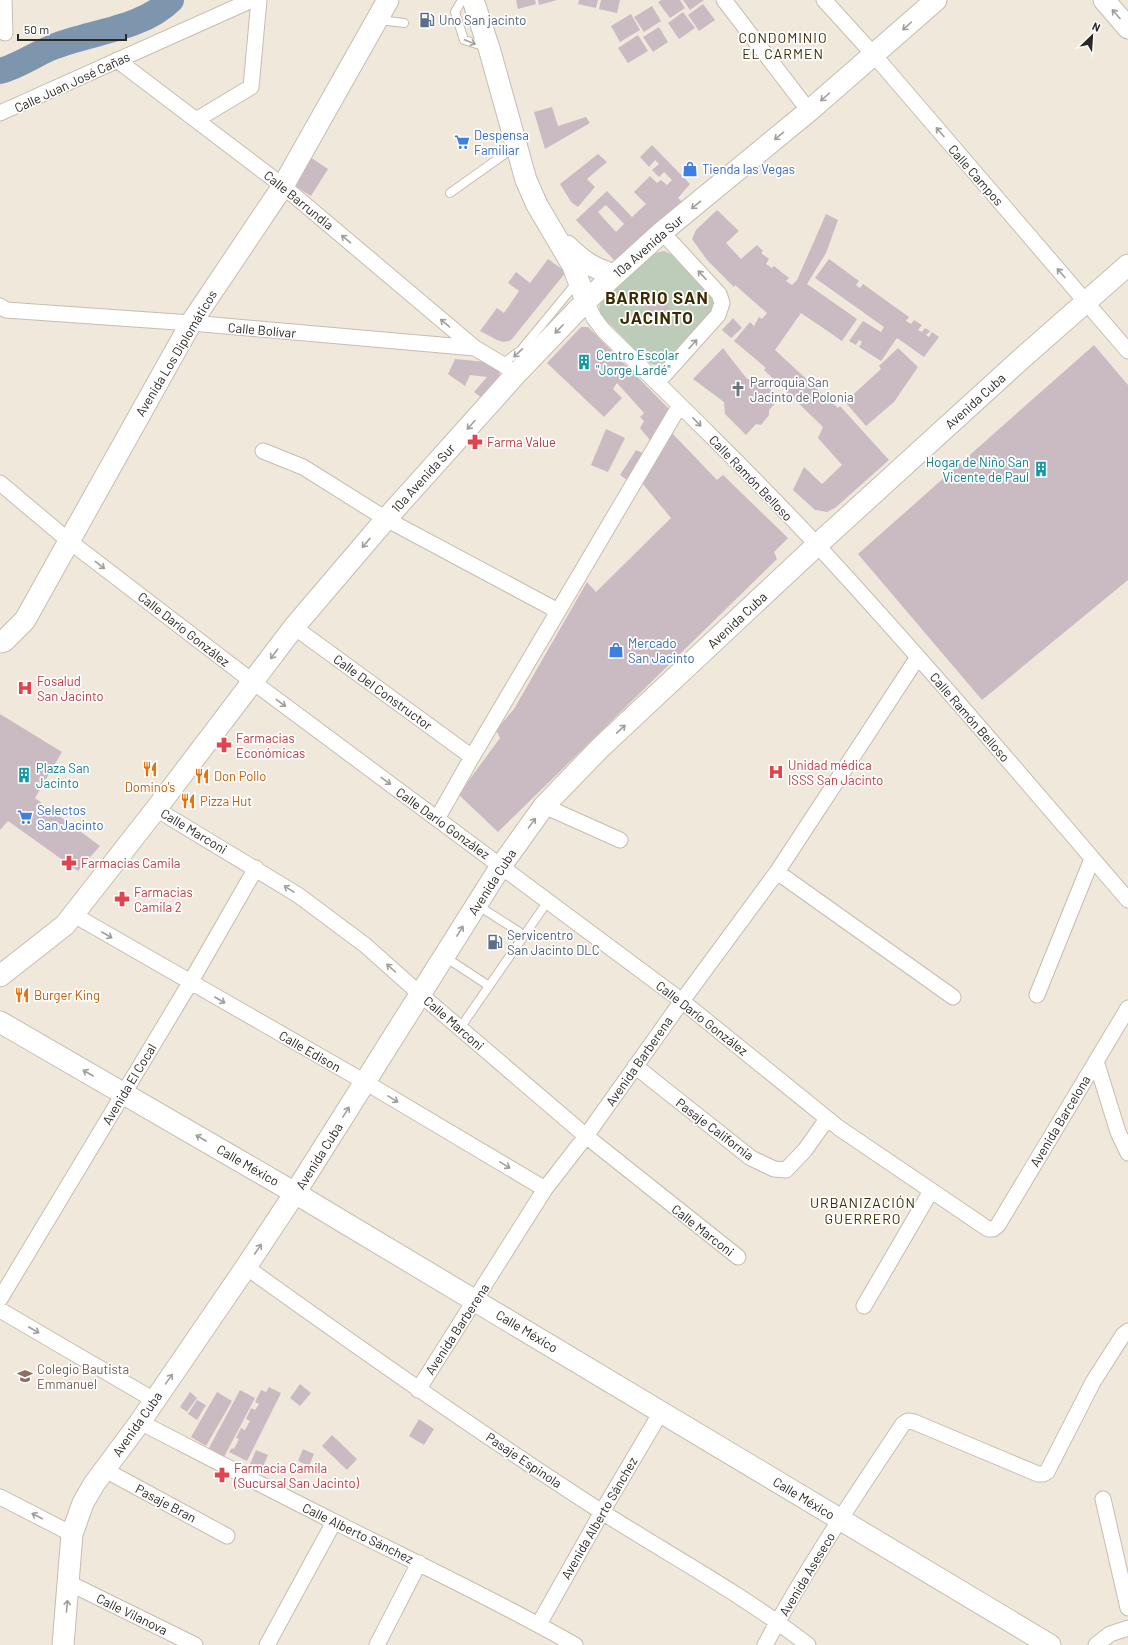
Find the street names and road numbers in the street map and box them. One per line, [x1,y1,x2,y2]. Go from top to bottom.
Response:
street label: Calle Juan José Cañas [12,48,132,116]
street label: Calle Campos [945,141,1007,209]
street label: Calle Barrundia [261,167,337,233]
street label: 10a Avenida Sur [610,211,686,281]
street label: Avenida Los Diplomáticos [132,287,220,419]
street label: Calle Bolívar [227,319,297,341]
street label: Avenida Cuba [942,370,1008,432]
street label: Calle Ramón Belloso [706,432,796,524]
street label: 10a Avenida Sur [388,440,458,516]
street label: Calle Darío González [135,588,233,670]
street label: Avenida Cuba [704,588,770,652]
street label: Calle Del Constructor [330,651,436,733]
street label: Calle Ramón Belloso [927,669,1013,765]
street label: Calle Darío González [393,784,493,862]
street label: Calle Marconi [158,805,230,857]
street label: Avenida Cuba [465,846,519,918]
street label: Calle Darío González [653,977,751,1059]
street label: Calle Marconi [421,992,487,1054]
street label: Avenida Barberena [602,1013,676,1109]
street label: Calle Edison [276,1027,344,1075]
street label: Avenida El Cocal [98,1040,160,1128]
street label: Avenida Barcelona [1026,1072,1094,1170]
street label: Pasaje California [673,1094,757,1164]
street label: Avenida Cuba [292,1120,346,1192]
street label: Calle México [214,1141,282,1189]
street label: Calle Marconi [669,1201,737,1259]
street label: Avenida Barberena [422,1280,492,1378]
street label: Calle México [493,1306,561,1356]
street label: Avenida Cuba [109,1388,165,1460]
street label: Pasaje Espinola [483,1429,565,1491]
street label: Avenida Alberto Sánchez [557,1454,641,1582]
street label: Calle México [770,1473,838,1523]
street label: Pasaje Bran [133,1480,199,1526]
street label: Calle Alberto Sánchez [300,1499,416,1567]
street label: Avenida Aseseco [776,1529,838,1619]
street label: Calle Vilanova [94,1590,170,1638]

